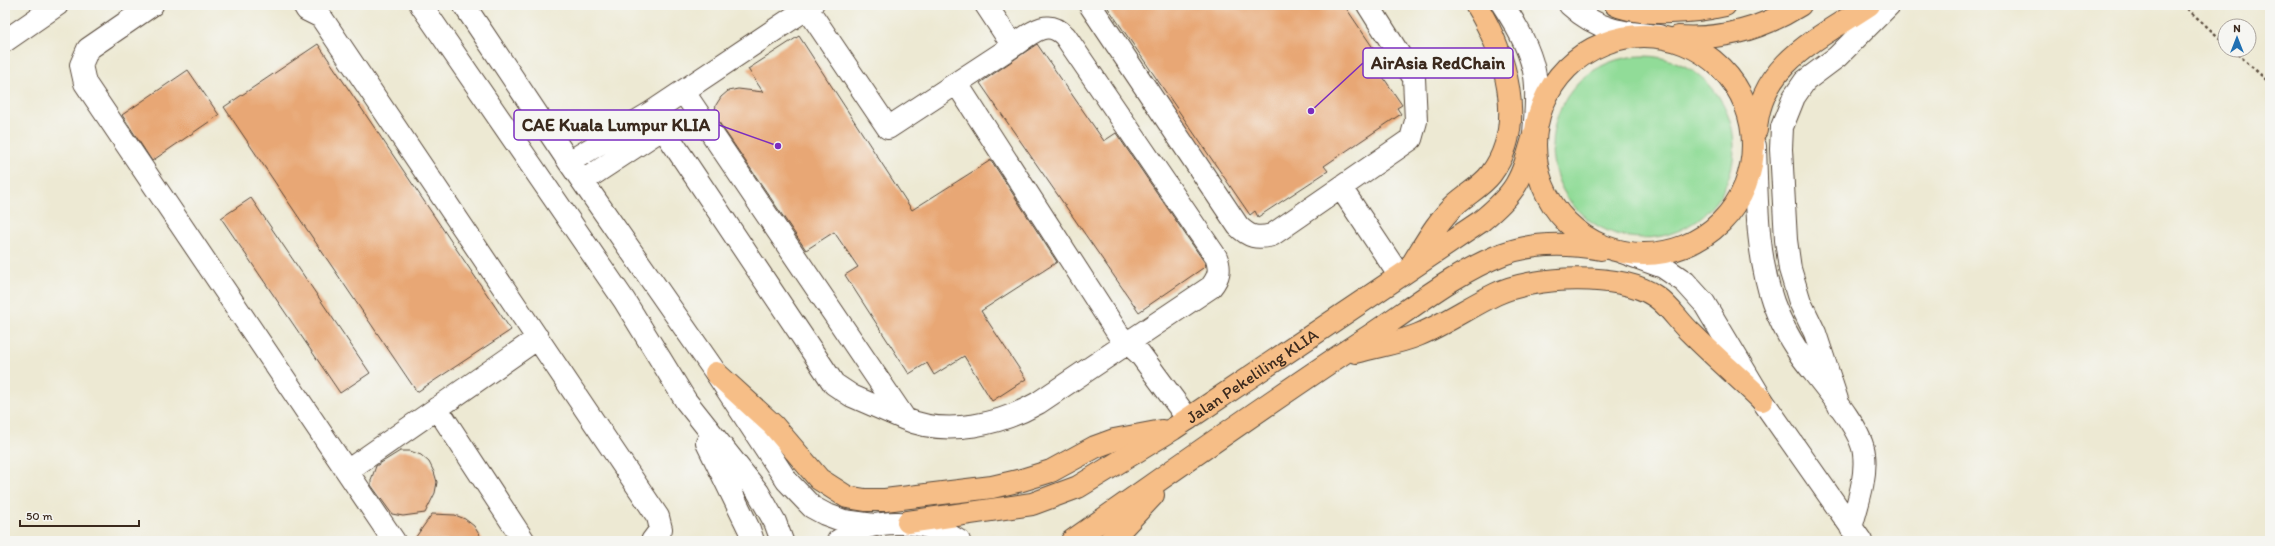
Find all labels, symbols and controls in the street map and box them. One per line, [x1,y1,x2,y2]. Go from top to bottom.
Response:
north arrow [2217,18,2257,58]
text: N [2233,22,2241,35]
callout: AirAsia RedChain [1363,48,1513,78]
text: AirAsia RedChain [1370,52,1506,74]
callout: CAE Kuala Lumpur KLIA [514,110,719,140]
text: CAE Kuala Lumpur KLIA [522,114,711,136]
street label: Jalan Pekeliling KLIA [1182,324,1322,427]
scale bar [20,502,139,528]
text: 50 m [26,509,52,523]

